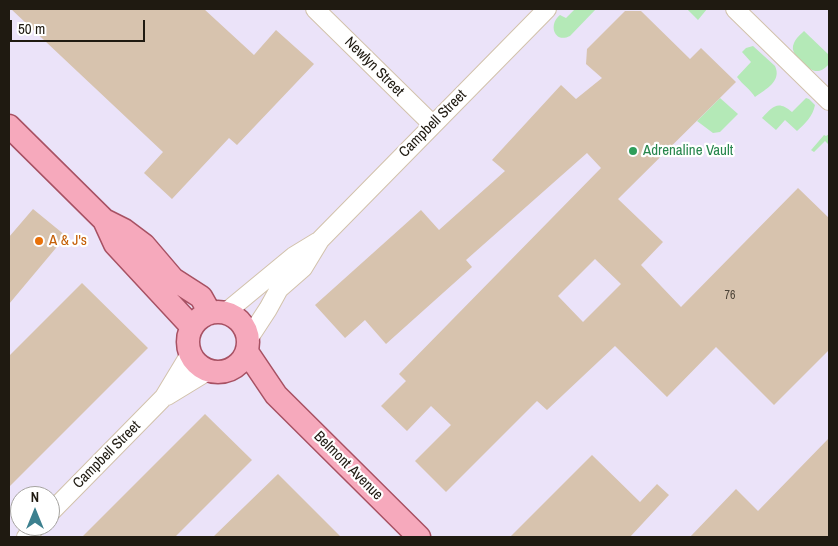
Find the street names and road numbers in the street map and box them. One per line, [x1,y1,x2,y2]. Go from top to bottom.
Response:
street label: Newlyn Street [341,34,407,100]
street label: Campbell Street [395,86,471,162]
street label: Campbell Street [69,417,145,493]
street label: Belmont Avenue [310,428,386,504]

